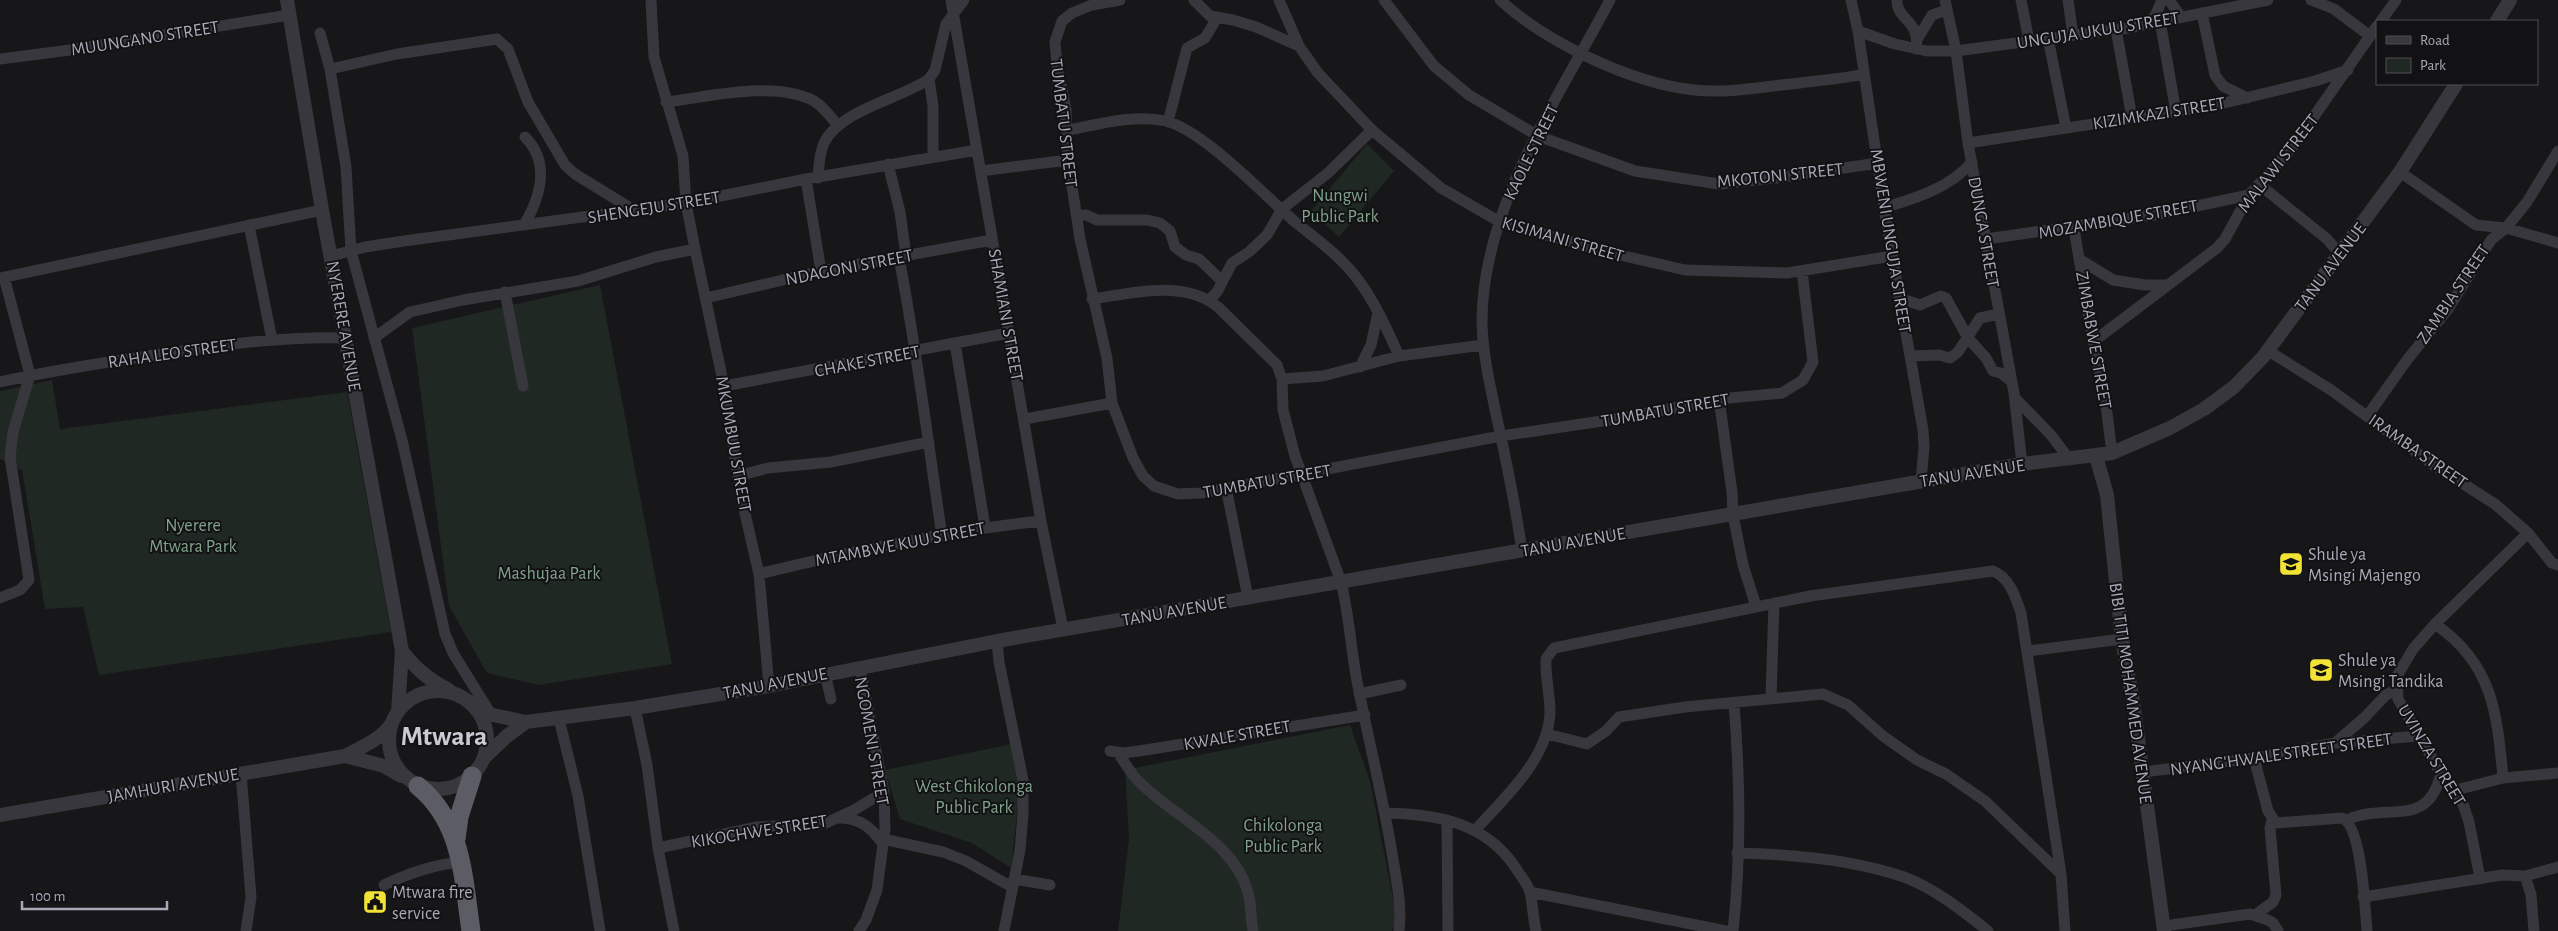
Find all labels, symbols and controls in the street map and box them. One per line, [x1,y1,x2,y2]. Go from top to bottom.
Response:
street label: UNGUJA UKUU STREET [2016,9,2181,53]
street label: MUUNGANO STREET [70,18,221,60]
legend [2376,20,2538,85]
text: Road [2420,33,2450,48]
street label: TUMBATU STREET [1046,58,1080,189]
text: Park [2420,58,2446,73]
street label: KIZIMKAZI STREET [2092,95,2227,133]
street label: KAOLE STREET [1501,102,1563,203]
street label: MALAWI STREET [2235,111,2323,216]
street label: MBWENI UNGUJA STREET [1867,148,1913,335]
street label: MKOTONI STREET [1716,160,1844,192]
street label: DUNGA STREET [1964,175,2002,289]
park label: Nungwi Public Park [1301,187,1379,226]
street label: SHENGEJU STREET [587,189,722,227]
street label: MOZAMBIQUE STREET [2037,197,2199,243]
street label: KISIMANI STREET [1500,214,1626,266]
street label: TANU AVENUE [2292,220,2370,315]
street label: ZAMBIA STREET [2414,242,2494,347]
street label: NDAGONI STREET [784,247,915,289]
street label: SHAMIANI STREET [985,248,1026,383]
street label: NYERERE AVENUE [323,260,363,393]
street label: ZIMBABWE STREET [2072,270,2114,410]
street label: RAHA LEO STREET [107,336,238,372]
street label: CHAKE STREET [813,343,921,381]
street label: MKUMBUU STREET [712,375,754,514]
street label: TUMBATU STREET [1600,391,1731,431]
street label: IRAMBA STREET [2365,411,2470,492]
street label: TANU AVENUE [1918,457,2026,491]
street label: TUMBATU STREET [1202,462,1333,502]
park label: Nyerere Mtwara Park [149,517,238,556]
street label: MTAMBWE KUU STREET [814,520,987,570]
street label: TANU AVENUE [1519,525,1627,561]
place label: Shule ya Msingi Majengo [2308,546,2421,585]
school or university icon: Shule ya Msingi Majengo [2278,551,2304,577]
park label: Mashujaa Park [498,565,601,583]
street label: BIBI TITI MOHAMMED AVENUE [2106,581,2154,805]
street label: TANU AVENUE [1120,594,1228,630]
place label: Shule ya Msingi Tandika [2338,652,2444,691]
school or university icon: Shule ya Msingi Tandika [2308,657,2334,683]
street label: TANU AVENUE [722,665,829,703]
street label: NGOMENI STREET [851,675,891,807]
street label: UVINZA STREET [2394,702,2468,809]
street label: KWALE STREET [1182,718,1292,754]
district label: Mtwara [401,723,487,751]
street label: NYANG'HWALE STREET STREET [2169,730,2393,779]
street label: JAMHURI AVENUE [106,766,240,806]
park label: West Chikolonga Public Park [915,778,1033,817]
street label: KIKOCHWE STREET [690,812,829,852]
park label: Chikolonga Public Park [1243,817,1323,856]
scale bar [22,878,168,910]
place label: Mtwara fire service [392,884,473,923]
text: 100 m [30,889,65,904]
public building icon: Mtwara fire service [362,889,388,915]

